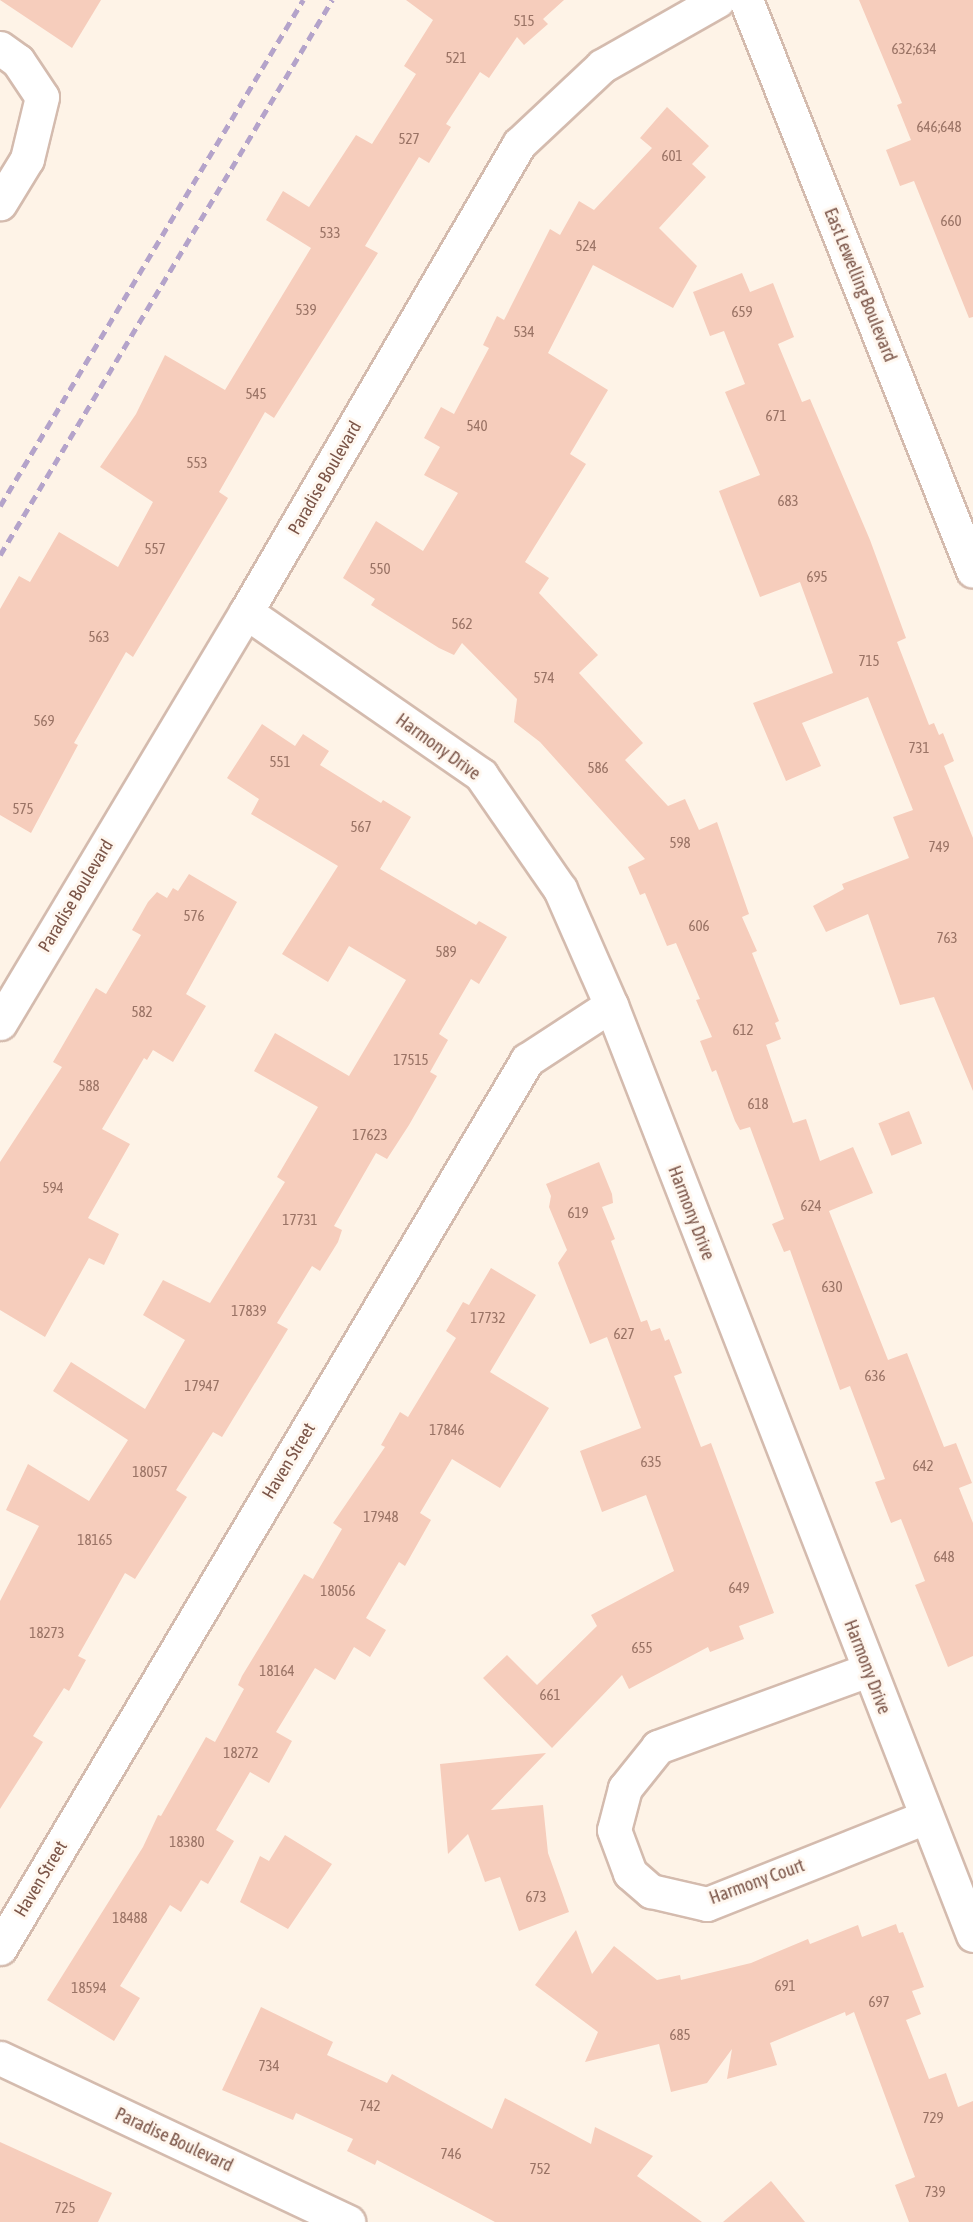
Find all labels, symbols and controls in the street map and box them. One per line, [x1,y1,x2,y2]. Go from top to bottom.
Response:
house number: 515 [513,12,535,30]
house number: 632;634 [892,40,936,58]
house number: 521 [445,49,467,67]
house number: 646;648 [917,118,961,136]
house number: 527 [398,130,420,148]
house number: 601 [661,147,683,165]
street label: East Lewelling Boulevard [819,205,901,365]
house number: 660 [940,212,962,230]
house number: 533 [319,224,341,242]
house number: 524 [575,237,597,255]
house number: 539 [295,301,317,319]
house number: 659 [731,303,753,321]
house number: 534 [513,323,535,341]
house number: 545 [245,385,267,403]
house number: 671 [765,407,787,425]
street label: Paradise Boulevard [284,417,366,539]
house number: 540 [466,417,488,435]
house number: 553 [186,454,208,472]
house number: 683 [777,492,799,510]
house number: 557 [144,540,166,558]
house number: 550 [369,560,391,578]
house number: 695 [806,568,828,586]
house number: 562 [451,615,473,633]
house number: 563 [88,628,110,646]
house number: 715 [858,652,880,670]
house number: 574 [533,669,555,687]
street label: Harmony Drive [392,709,484,785]
house number: 569 [33,712,55,730]
house number: 731 [908,739,930,757]
house number: 551 [269,753,291,771]
house number: 586 [587,759,609,777]
house number: 575 [12,800,34,818]
house number: 567 [350,818,372,836]
house number: 598 [669,834,691,852]
street label: Paradise Boulevard [34,836,118,956]
house number: 749 [928,838,950,856]
house number: 576 [183,907,205,925]
house number: 606 [688,917,710,935]
house number: 763 [936,929,958,947]
house number: 589 [435,943,457,961]
house number: 582 [131,1003,153,1021]
house number: 612 [732,1021,754,1039]
house number: 17515 [393,1051,429,1069]
house number: 588 [78,1077,100,1095]
house number: 618 [747,1095,769,1113]
house number: 17623 [352,1126,388,1144]
street label: Harmony Drive [663,1163,719,1263]
house number: 594 [42,1179,64,1197]
house number: 624 [800,1197,822,1215]
house number: 619 [567,1204,589,1222]
house number: 17731 [282,1211,318,1229]
house number: 630 [821,1278,843,1296]
house number: 17839 [231,1302,267,1320]
house number: 17732 [470,1309,506,1327]
house number: 627 [613,1325,635,1343]
house number: 636 [864,1367,886,1385]
house number: 17947 [184,1377,220,1395]
street label: Haven Street [258,1419,320,1503]
house number: 17846 [429,1421,465,1439]
house number: 635 [640,1453,662,1471]
house number: 642 [912,1457,934,1475]
house number: 18057 [132,1463,168,1481]
house number: 17948 [363,1508,399,1526]
house number: 18165 [77,1531,113,1549]
house number: 648 [933,1548,955,1566]
house number: 649 [728,1579,750,1597]
house number: 18056 [320,1582,356,1600]
street label: Harmony Drive [839,1617,895,1717]
house number: 18273 [29,1624,65,1642]
house number: 655 [631,1639,653,1657]
house number: 18164 [259,1662,295,1680]
house number: 661 [539,1686,561,1704]
house number: 18272 [223,1744,259,1762]
house number: 18380 [169,1833,205,1851]
street label: Haven Street [10,1837,72,1921]
street label: Harmony Court [706,1855,808,1909]
house number: 673 [525,1888,547,1906]
house number: 18488 [112,1909,148,1927]
house number: 691 [774,1977,796,1995]
house number: 18594 [71,1979,107,1997]
house number: 697 [868,1993,890,2011]
house number: 685 [669,2026,691,2044]
house number: 734 [258,2057,280,2075]
house number: 742 [359,2097,381,2115]
street label: Paradise Boulevard [112,2103,236,2177]
house number: 729 [922,2109,944,2127]
house number: 746 [440,2145,462,2163]
house number: 752 [529,2160,551,2178]
house number: 739 [924,2183,946,2201]
house number: 725 [54,2199,76,2217]

